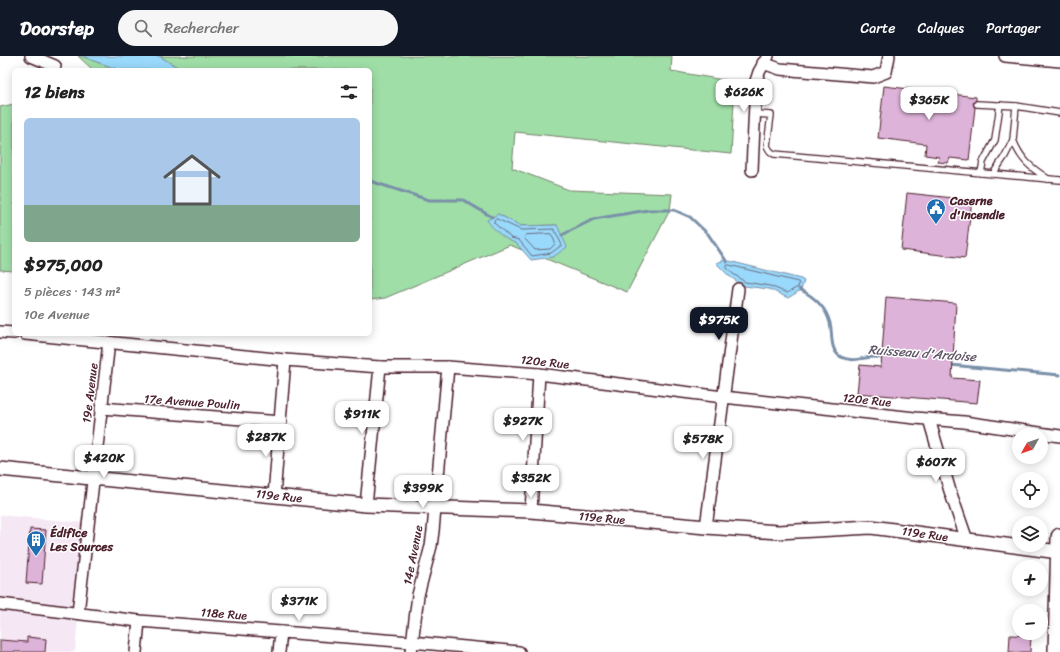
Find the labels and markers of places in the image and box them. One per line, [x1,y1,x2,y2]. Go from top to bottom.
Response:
pin: $626K [716,79,772,113]
pin: $365K [901,87,957,121]
place label: Caserne d'incendie [949,190,1006,226]
public building icon: Caserne d'incendie [925,197,947,225]
pin: $975K [691,307,747,341]
pin: $911K [334,401,390,435]
pin: $927K [495,408,551,442]
pin: $287K [238,424,294,458]
pin: $578K [675,426,731,460]
pin: $420K [76,445,132,479]
pin: $607K [908,449,964,483]
pin: $352K [503,465,559,499]
pin: $399K [395,475,451,509]
place label: Édifice Les Sources [50,522,113,558]
building icon: Édifice Les Sources [25,529,47,557]
pin: $371K [271,588,327,622]

